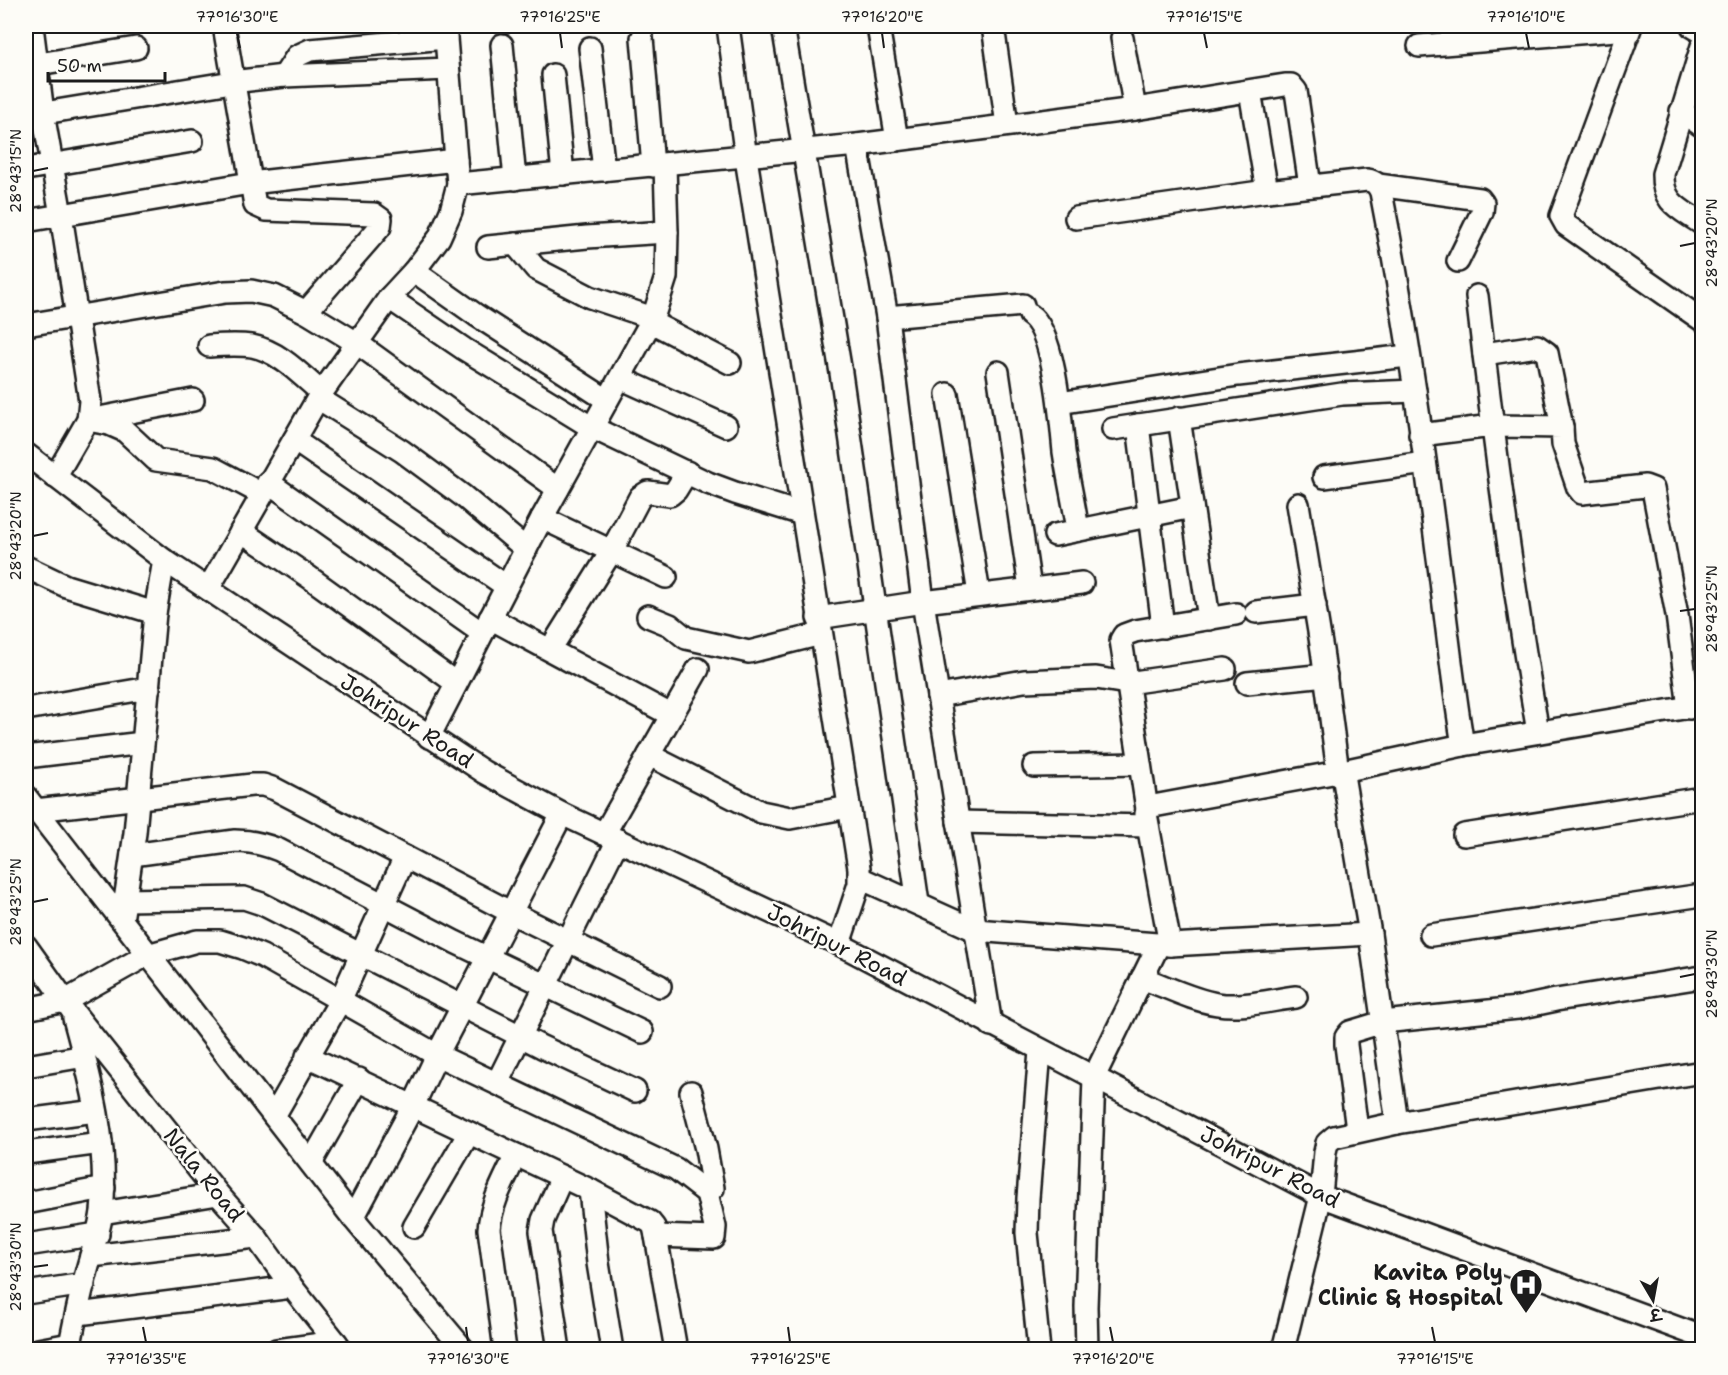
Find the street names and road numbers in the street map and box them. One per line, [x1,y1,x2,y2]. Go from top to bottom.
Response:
street label: Johripur Road [335,667,479,775]
street label: Johripur Road [762,897,912,993]
street label: Johripur Road [1195,1119,1345,1215]
street label: Nala Road [157,1122,251,1228]

